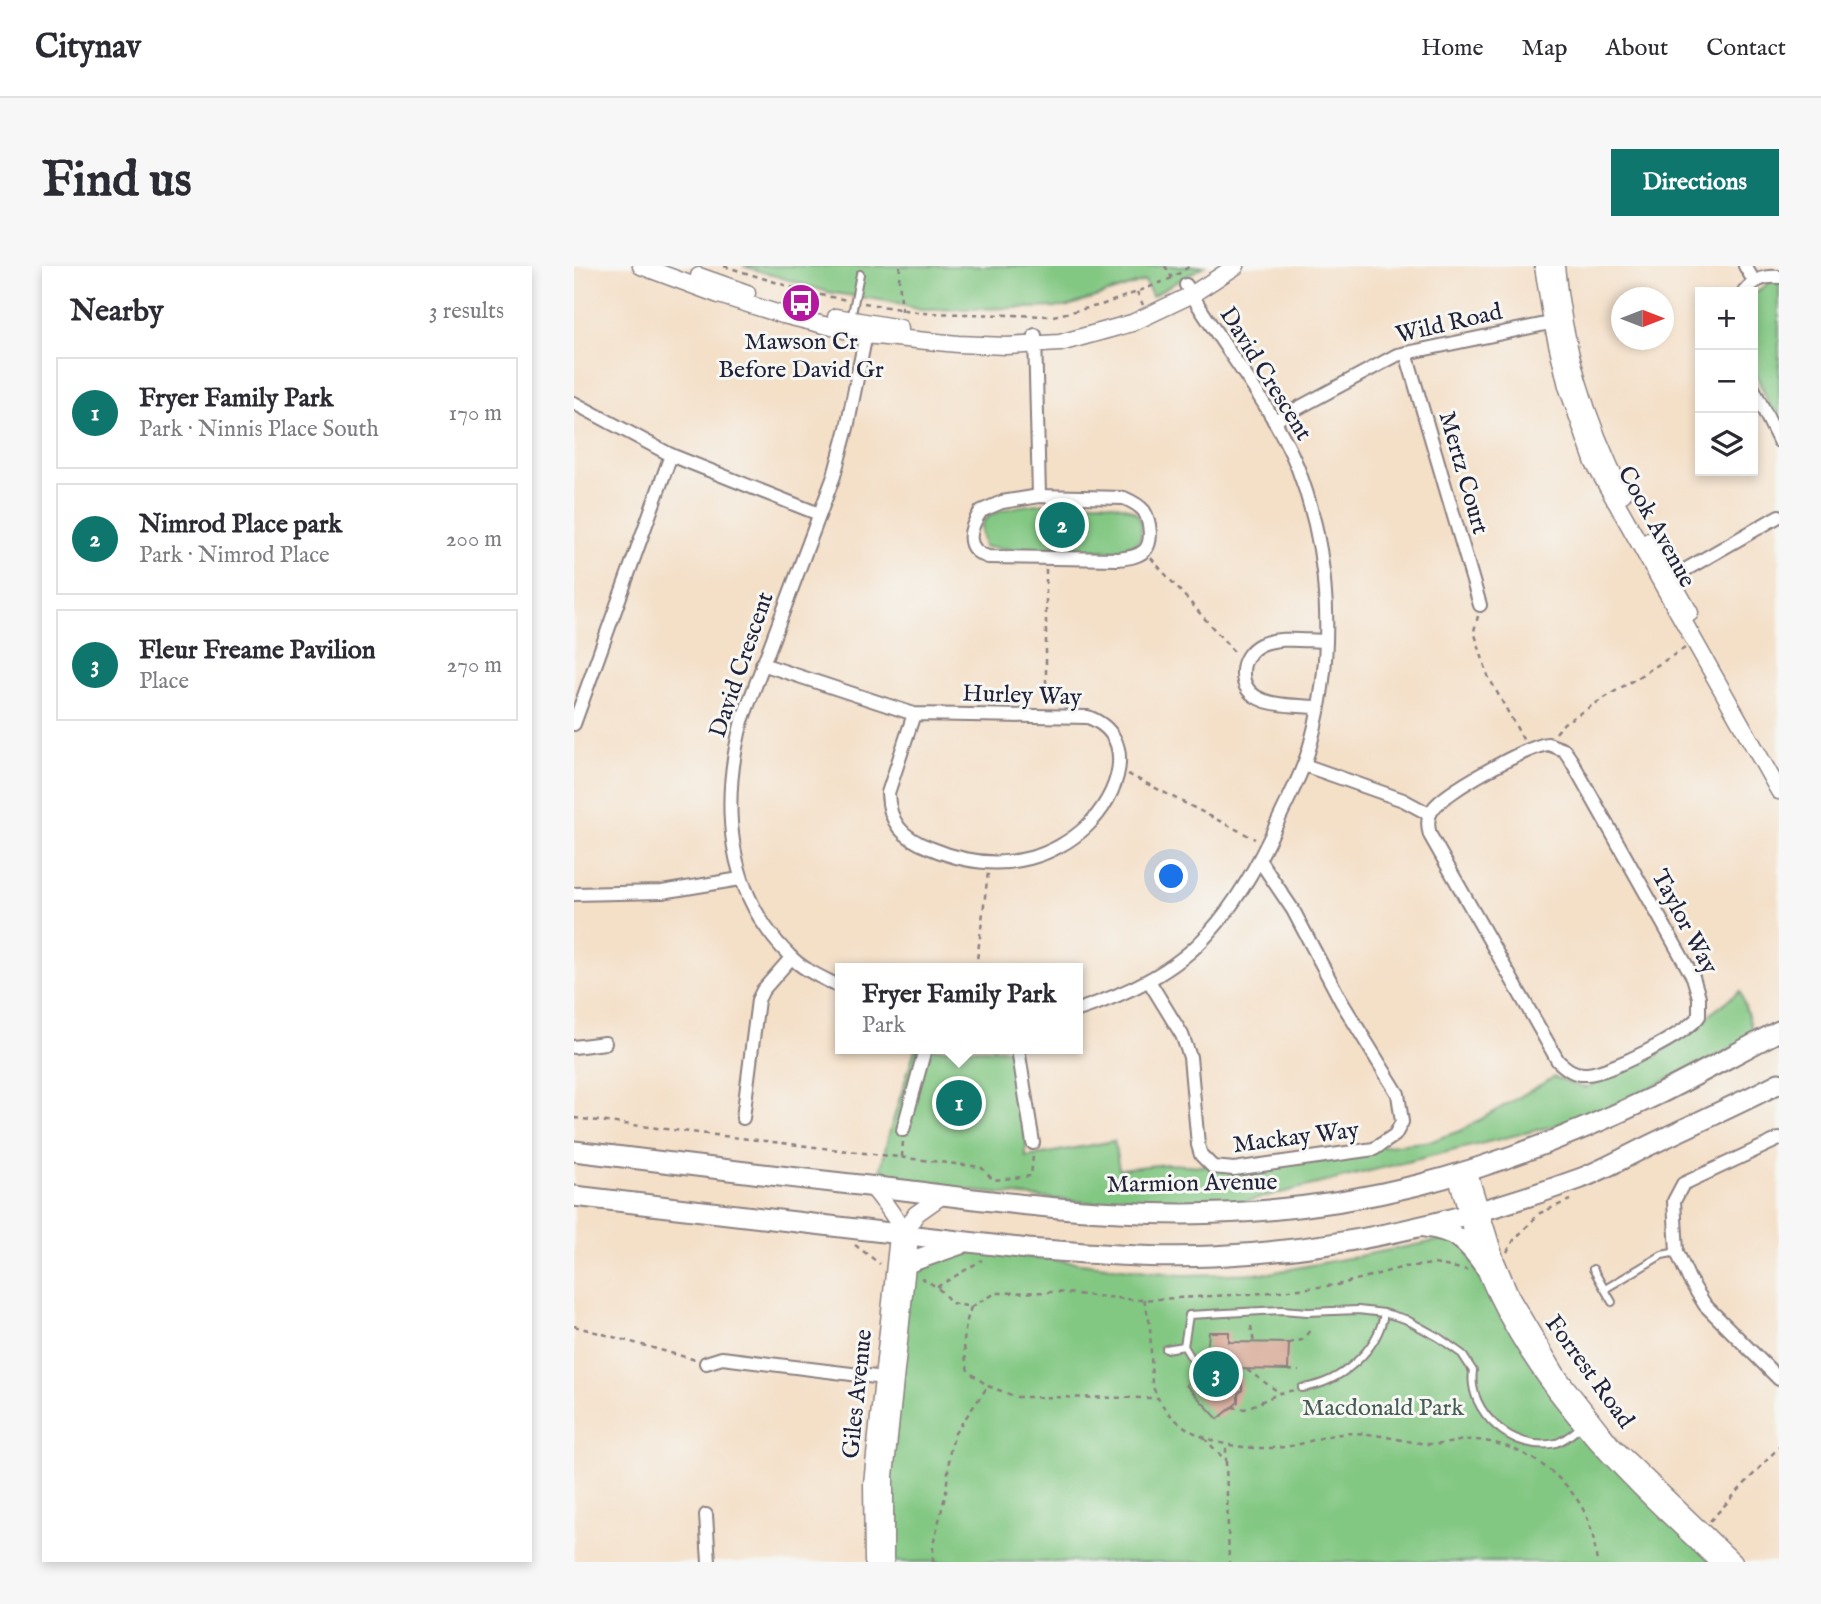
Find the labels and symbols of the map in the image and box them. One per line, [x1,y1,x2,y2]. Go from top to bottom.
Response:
bus stop icon: Mawson Cr Before David Gr [780,282,822,324]
north arrow [1611,287,1674,350]
street label: Wild Road [1393,297,1505,351]
street label: David Crescent [1212,301,1318,447]
place label: Mawson Cr Before David Gr [718,327,884,386]
street label: Mertz Court [1431,408,1495,538]
street label: Cook Avenue [1610,461,1702,593]
pin: 2 [1039,499,1085,551]
street label: David Crescent [703,588,781,742]
street label: Hurley Way [962,678,1082,714]
your location [1154,859,1188,893]
street label: Taylor Way [1644,864,1725,980]
pin: 1 [936,1077,982,1129]
street label: Mackay Way [1231,1115,1361,1161]
street label: Marmion Avenue [1106,1167,1278,1201]
street label: Forrest Road [1537,1309,1641,1435]
street label: Giles Avenue [836,1328,880,1460]
pin: 3 [1193,1348,1239,1400]
park label: Macdonald Park [1302,1393,1464,1424]

